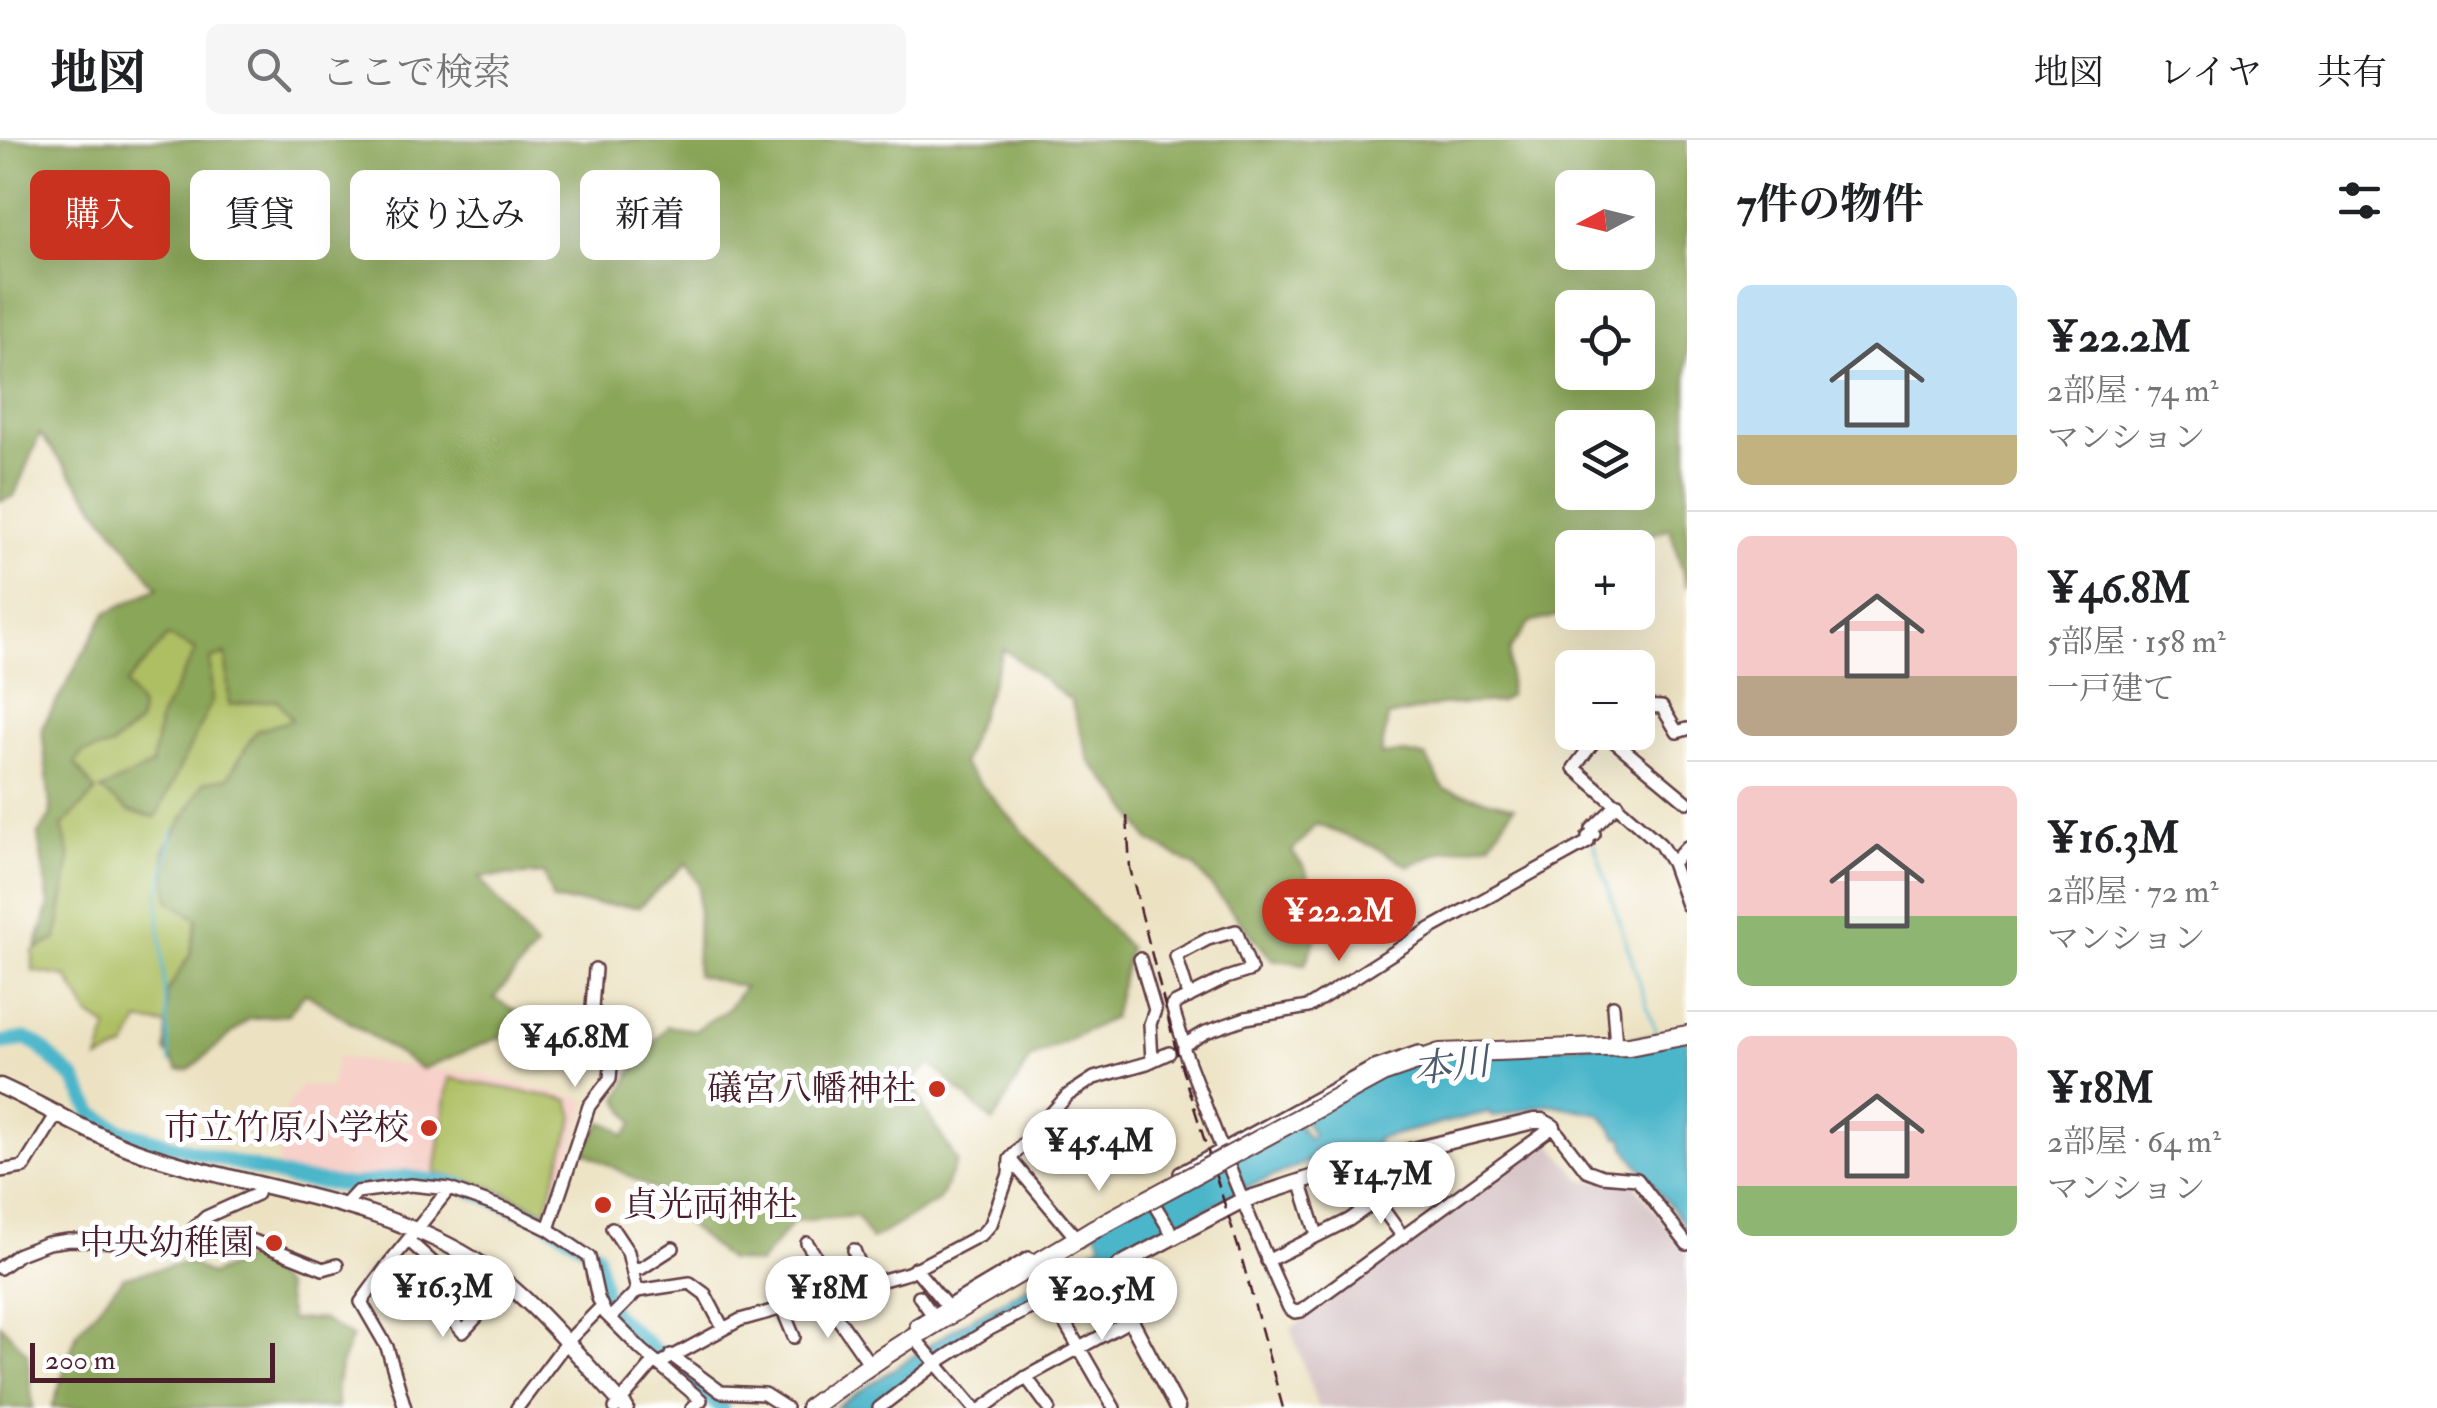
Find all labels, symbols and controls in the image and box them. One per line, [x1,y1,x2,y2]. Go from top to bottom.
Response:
search box [206,24,906,114]
icon: search [241,42,296,97]
text: 地図 [50,44,146,104]
text: ここで検索 [321,49,511,97]
text: 地図 [2034,51,2104,95]
text: レイヤ [2159,51,2262,95]
text: 共有 [2317,51,2387,95]
chip: 購入 [30,170,170,260]
chip: 賃貸 [190,170,330,260]
chip: 絞り込み [350,170,560,260]
chip: 新着 [580,170,720,260]
north arrow [1555,170,1655,270]
map controls [1555,170,1655,750]
icon: filters [2332,173,2387,228]
text: 7件の物件 [1737,179,1924,231]
button: locate [1555,290,1655,390]
text: ¥22.2M [2047,312,2191,364]
icon: home [1817,325,1937,445]
text: 2部屋 · 74 m² [2047,371,2219,411]
button: layers [1555,410,1655,510]
text: マンション [2047,418,2206,458]
button: + [1555,530,1655,630]
text: ¥46.8M [2047,563,2191,615]
icon: home [1817,576,1937,696]
text: 5部屋 · 158 m² [2047,622,2226,662]
button: − [1555,650,1655,750]
text: 一戸建て [2047,669,2175,709]
text: ¥16.3M [2047,813,2179,865]
icon: home [1817,826,1937,946]
text: 2部屋 · 72 m² [2047,872,2218,912]
pin: ¥22.2M [1258,879,1420,964]
text: ¥22.2M [1284,891,1394,931]
text: マンション [2047,919,2206,959]
pin: ¥46.8M [494,1005,656,1090]
text: ¥46.8M [520,1017,630,1057]
water label: 本川 [1410,1037,1496,1094]
text: ¥18M [2047,1063,2154,1115]
place label: 礒宮八幡神社 [707,1067,917,1111]
icon: home [1817,1076,1937,1196]
marker: 礒宮八幡神社 [926,1078,948,1100]
place label: 市立竹原小学校 [164,1106,409,1150]
pin: ¥45.4M [1018,1109,1180,1194]
marker: 市立竹原小学校 [418,1117,440,1139]
text: ¥45.4M [1044,1121,1154,1161]
text: 2部屋 · 64 m² [2047,1122,2221,1162]
pin: ¥14.7M [1300,1142,1462,1227]
text: ¥14.7M [1329,1154,1433,1194]
text: マンション [2047,1169,2206,1209]
place label: 貞光両神社 [623,1183,798,1227]
marker: 貞光両神社 [592,1194,614,1216]
place label: 中央幼稚園 [79,1221,254,1265]
marker: 中央幼稚園 [263,1232,285,1254]
pin: ¥16.3M [362,1255,524,1340]
pin: ¥18M [769,1256,887,1341]
pin: ¥20.5M [1021,1258,1183,1343]
text: ¥16.3M [393,1267,493,1307]
text: ¥18M [787,1268,869,1308]
text: ¥20.5M [1048,1270,1156,1310]
scale bar [30,1338,275,1382]
text: 200 m [45,1343,116,1378]

